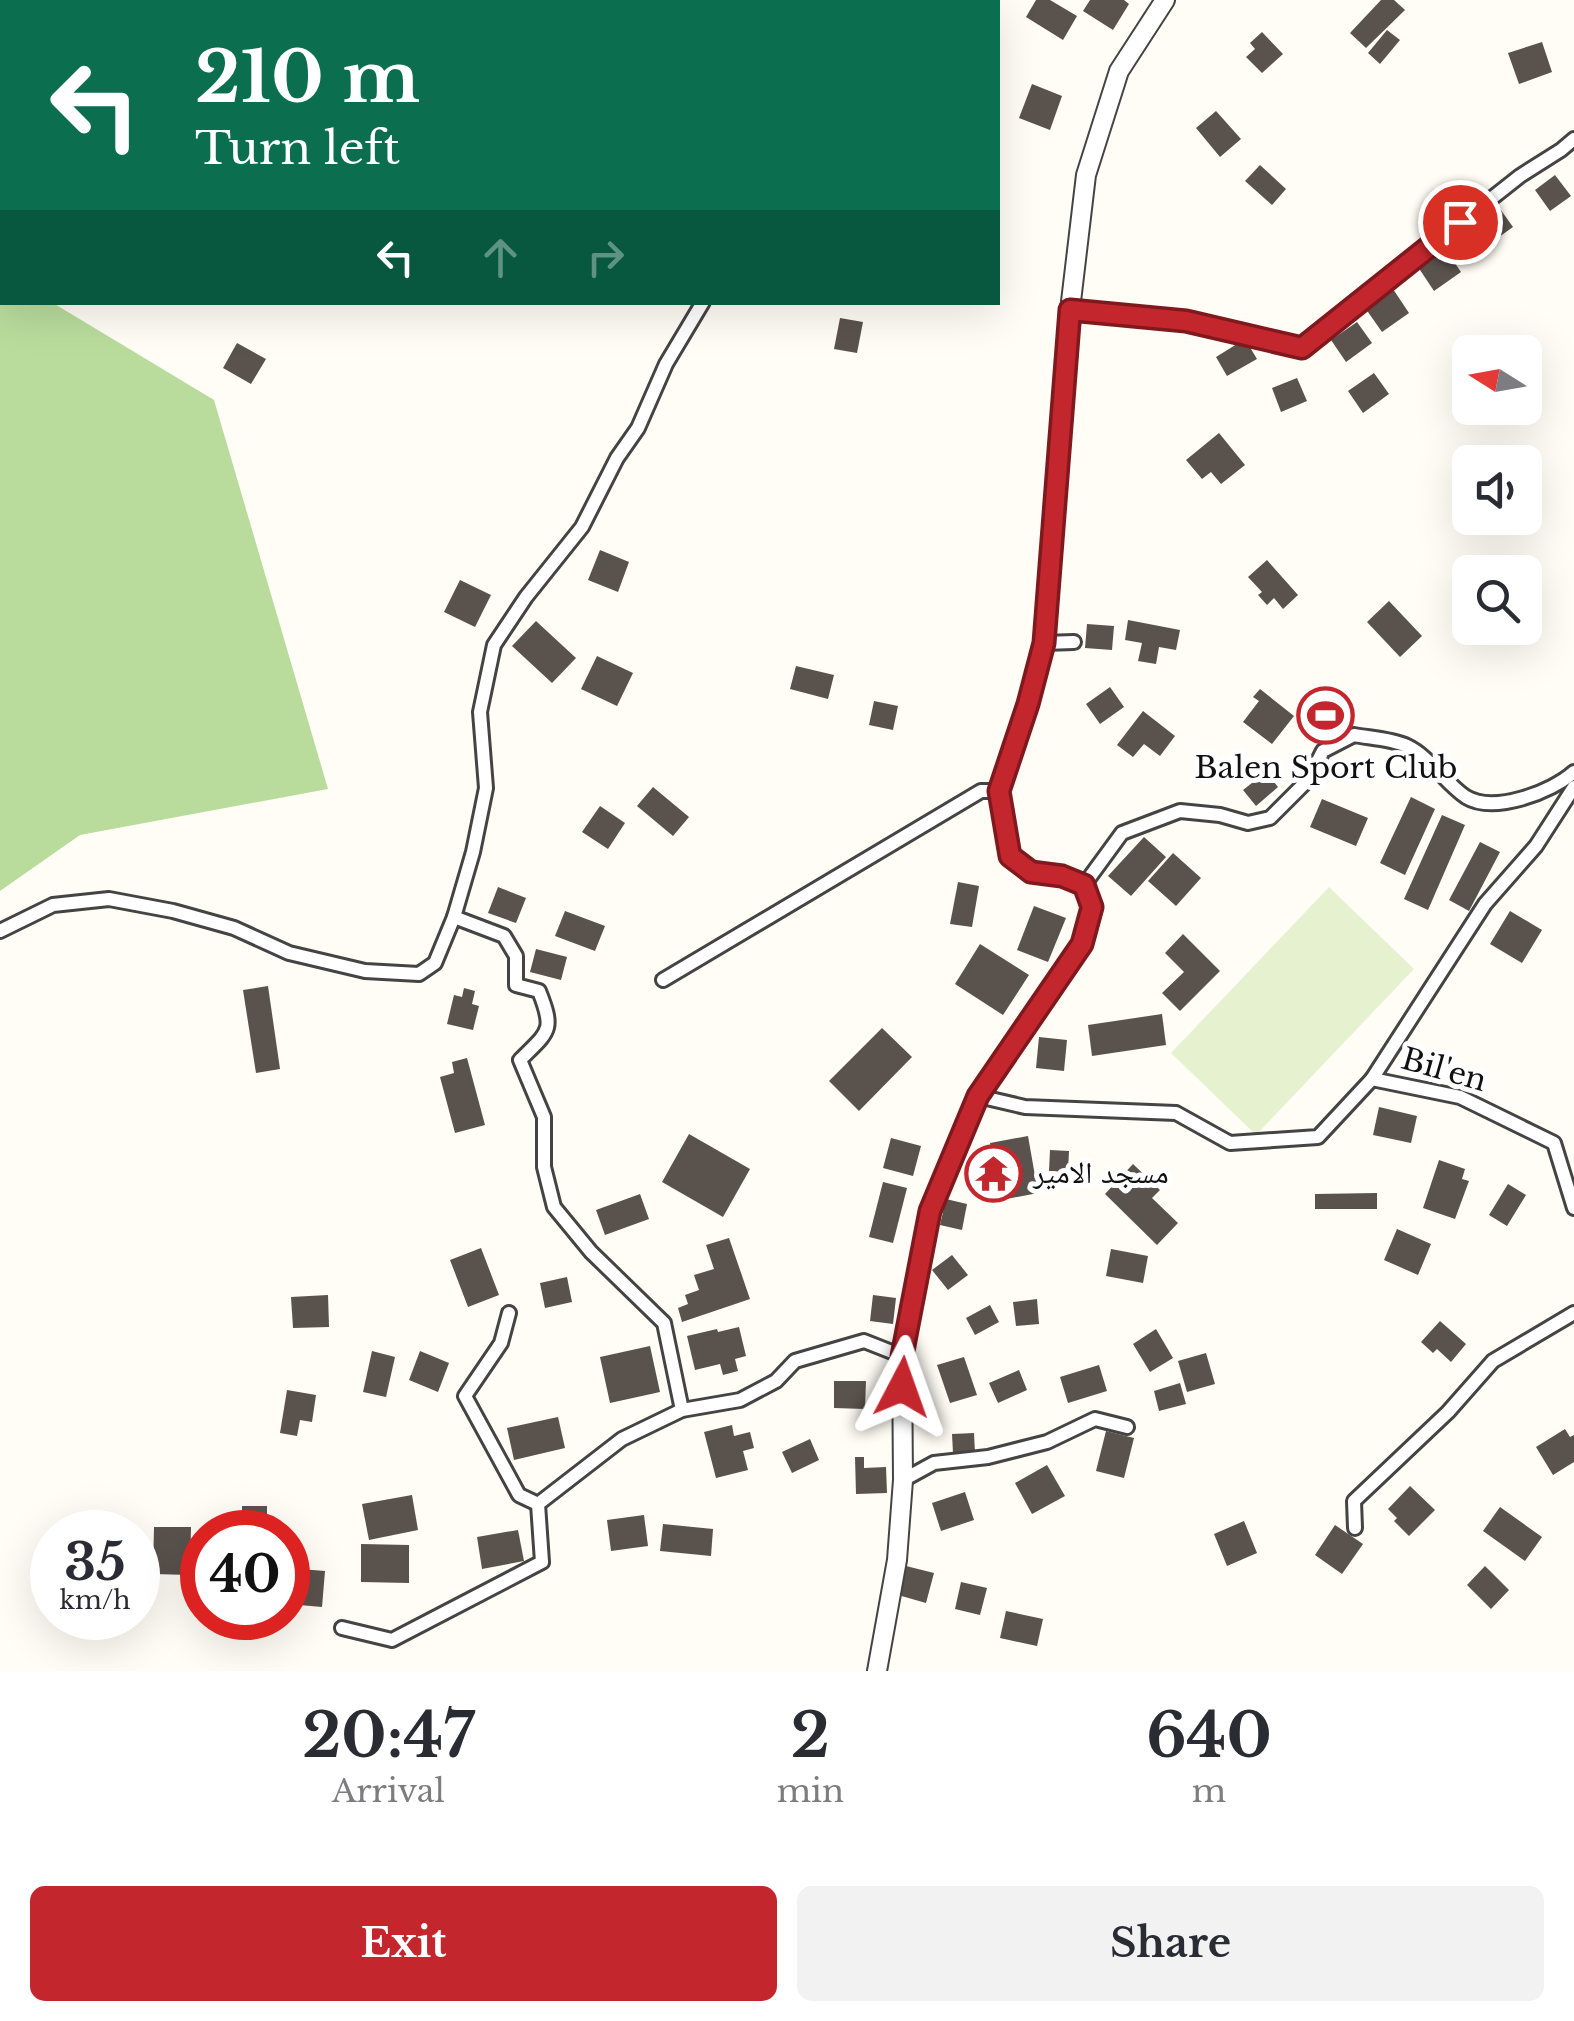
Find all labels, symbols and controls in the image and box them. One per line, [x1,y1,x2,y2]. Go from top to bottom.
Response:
text: 210 m [195,34,420,121]
icon: left [30,40,160,170]
text: Turn left [195,120,400,176]
pin [1418,180,1503,265]
icon: arrive [1433,195,1488,250]
icon: left [368,230,423,285]
icon: ahead [473,230,528,285]
icon: right [578,230,633,285]
north arrow [1452,335,1542,425]
map controls [1452,335,1542,645]
button: sound [1452,445,1542,535]
button: search [1452,555,1542,645]
sports icon: Balen Sport Club [1296,686,1356,746]
place label: Balen Sport Club [1195,749,1457,786]
street label: Bil'en [1397,1040,1491,1099]
temple icon: مسجد الامير [964,1143,1024,1203]
place label: مسجد الامير [1032,1154,1169,1191]
position arrow [850,1335,954,1439]
speed limit sign: 40 [180,1510,310,1640]
text: 35 [64,1531,126,1594]
text: km/h [60,1585,130,1616]
text: 20:47 [302,1699,474,1773]
text: 2 [791,1699,830,1773]
text: 640 [1146,1699,1272,1773]
text: Arrival [332,1771,445,1811]
text: min [777,1771,844,1811]
text: m [1192,1771,1226,1811]
button: Exit [30,1886,777,2001]
button: Share [797,1886,1544,2001]

